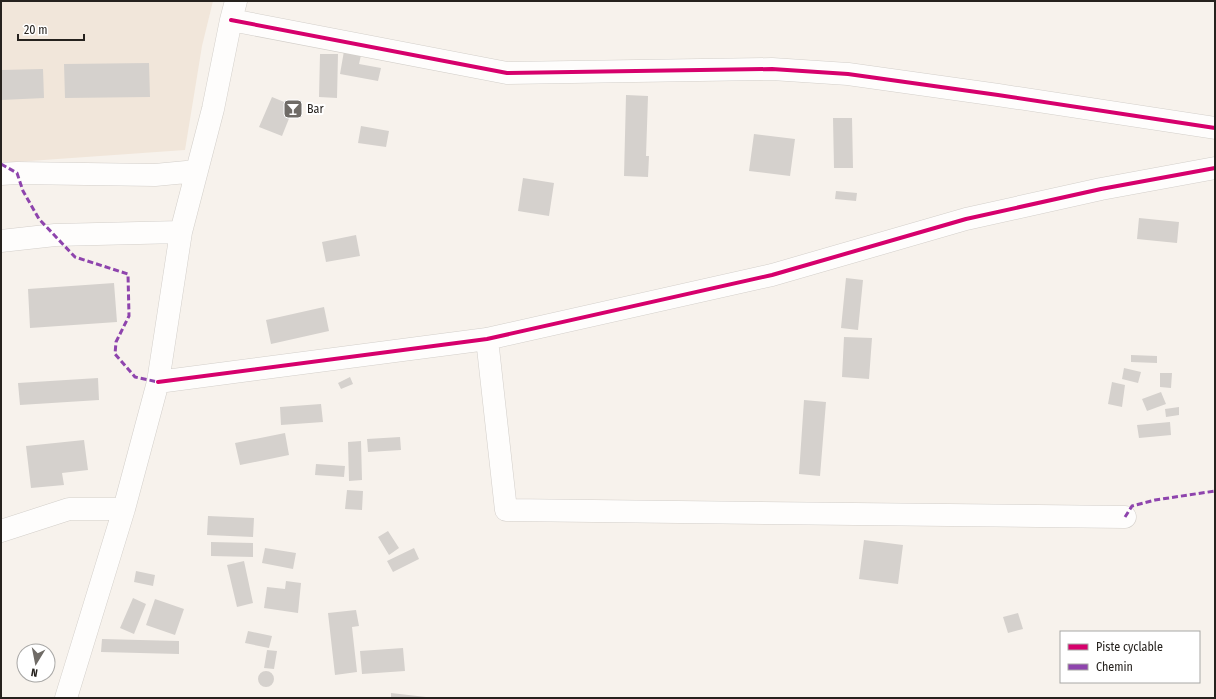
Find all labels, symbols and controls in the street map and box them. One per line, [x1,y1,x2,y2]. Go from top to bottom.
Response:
scale bar [18,16,84,42]
text: 20 m [24,23,48,37]
bar icon: Bar [282,98,304,120]
place label: Bar [307,102,324,116]
legend [1060,631,1200,683]
text: Piste cyclable [1096,640,1163,654]
north arrow [16,643,56,683]
text: Chemin [1096,660,1133,674]
text: N [30,665,39,679]

